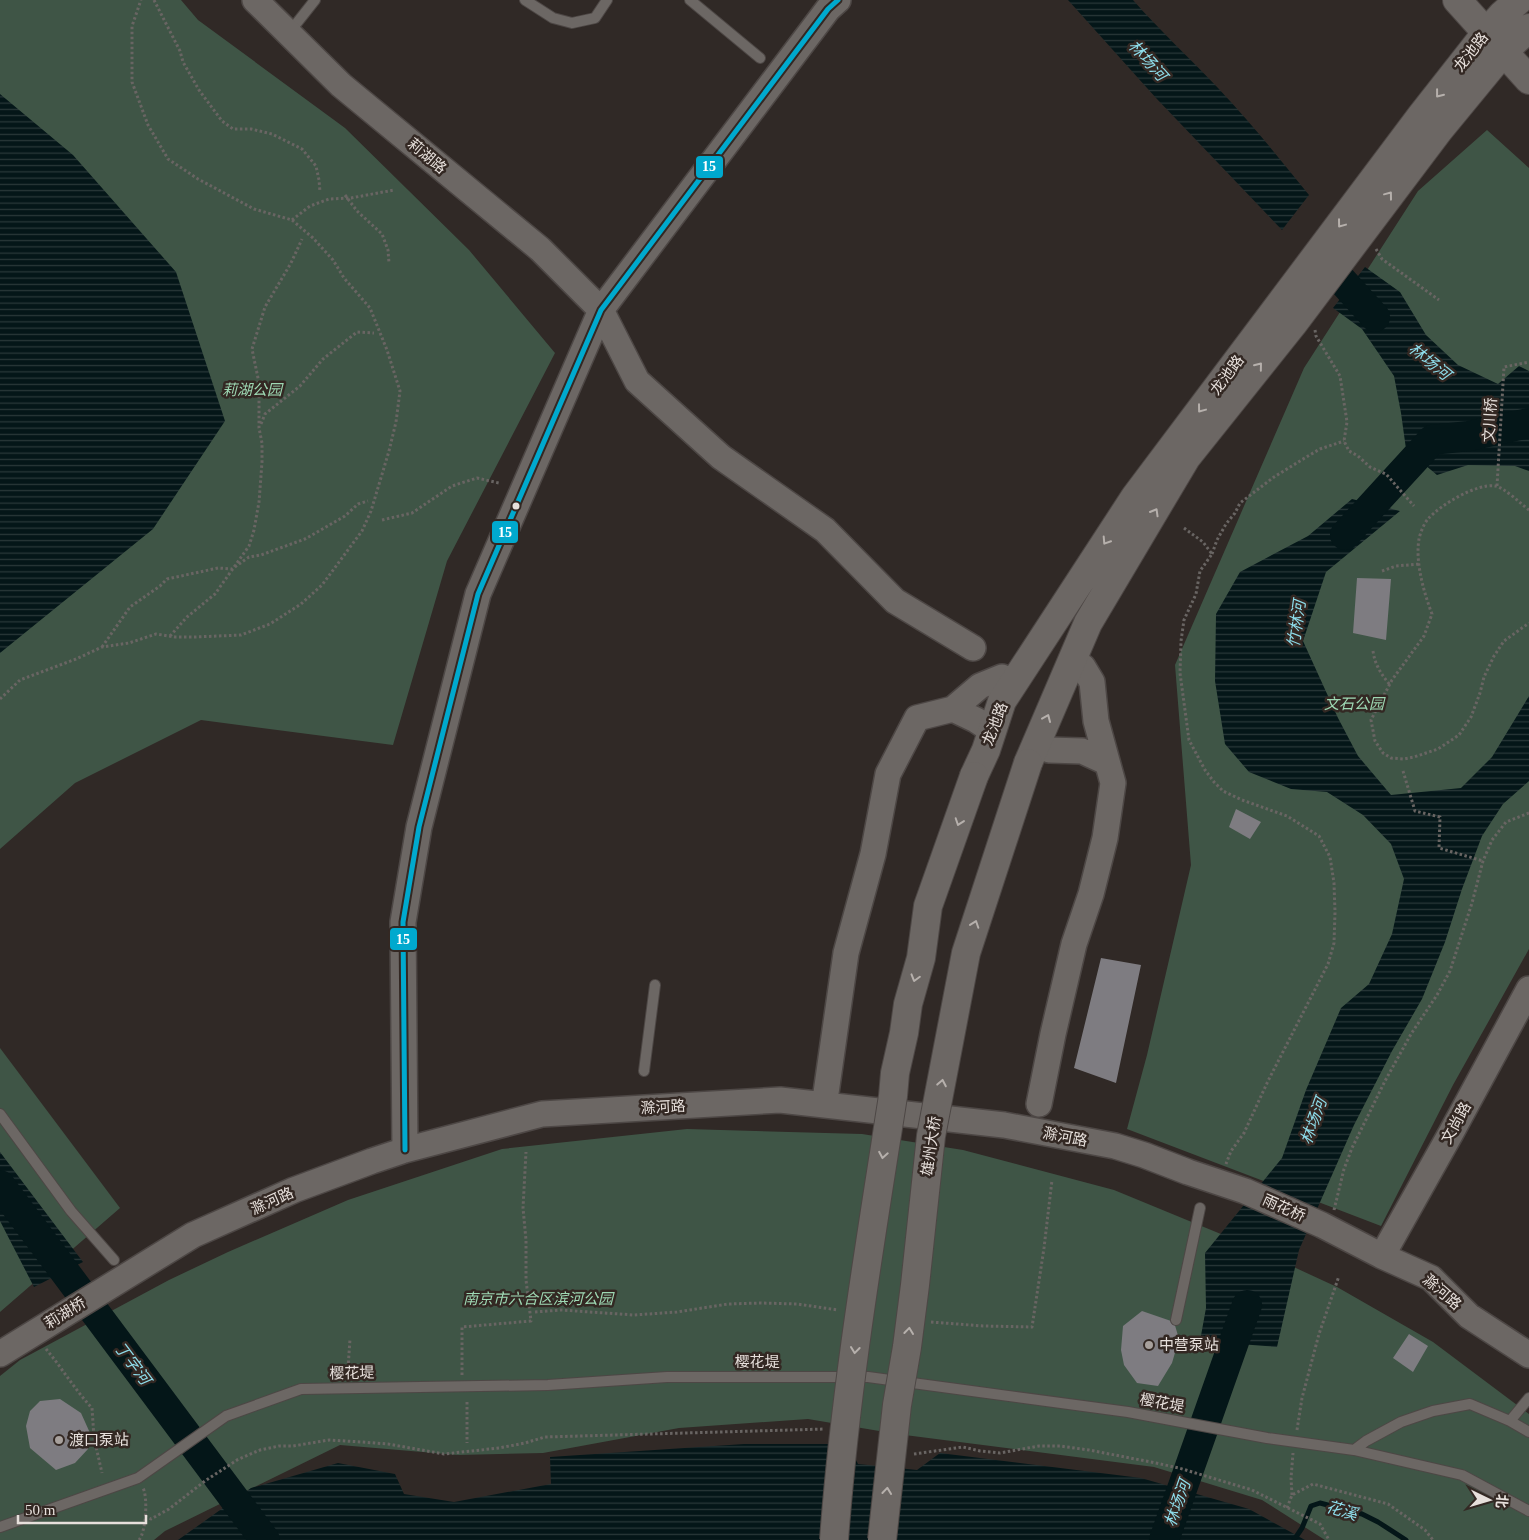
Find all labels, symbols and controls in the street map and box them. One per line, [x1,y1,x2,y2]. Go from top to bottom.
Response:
street label: 龙池路 [1450,29,1491,75]
water label: 林场河 [1125,37,1172,86]
one-way arrow [1436,88,1444,97]
street label: 莉湖路 [405,135,449,177]
line badge: 15 [695,155,724,179]
text: 15 [702,159,716,174]
one-way arrow [1384,192,1392,201]
one-way arrow [1338,218,1346,227]
water label: 林场河 [1406,340,1456,385]
street label: 龙池路 [1206,352,1247,398]
one-way arrow [1254,363,1262,372]
park label: 莉湖公园 [222,382,284,398]
street label: 文川桥 [1481,397,1499,443]
one-way arrow [1198,403,1207,413]
unlabelled marker [511,501,521,511]
one-way arrow [1148,509,1158,518]
line badge: 15 [491,520,519,544]
text: 15 [498,525,512,540]
one-way arrow [1103,536,1112,545]
water label: 竹林河 [1285,596,1309,649]
park label: 文石公园 [1324,696,1386,712]
street label: 龙池路 [979,700,1011,748]
one-way arrow [1041,714,1052,723]
one-way arrow [955,818,965,826]
one-way arrow [970,920,980,929]
line badge: 15 [389,927,418,951]
text: 15 [396,932,410,947]
one-way arrow [911,973,921,982]
one-way arrow [936,1079,946,1087]
water label: 林场河 [1297,1093,1331,1147]
street label: 滁河路 [640,1098,686,1116]
street label: 文尚路 [1438,1099,1474,1147]
street label: 雄州大桥 [918,1115,943,1177]
street label: 滁河路 [1041,1125,1089,1149]
one-way arrow [879,1150,889,1159]
street label: 滁河路 [248,1185,296,1217]
street label: 雨花桥 [1260,1192,1308,1224]
street label: 滁河路 [1420,1271,1464,1313]
park label: 南京市六合区滨河公园 [463,1291,615,1307]
street label: 莉湖桥 [42,1294,88,1332]
one-way arrow [903,1326,914,1334]
place label: 中营泵站 [1159,1337,1219,1353]
water label: 丁字河 [111,1339,156,1390]
marker: 中营泵站 [1143,1339,1155,1351]
one-way arrow [850,1347,861,1355]
street label: 樱花堤 [734,1354,780,1370]
street label: 樱花堤 [329,1365,375,1381]
street label: 樱花堤 [1138,1391,1186,1415]
place label: 渡口泵站 [69,1432,129,1448]
marker: 渡口泵站 [53,1434,65,1446]
water label: 林场河 [1162,1475,1194,1529]
north arrow [1464,1475,1514,1525]
one-way arrow [881,1487,892,1495]
scale bar [18,1492,145,1524]
text: 北 [1493,1493,1510,1509]
water label: 花溪 [1324,1498,1362,1524]
text: 50 m [25,1502,56,1518]

